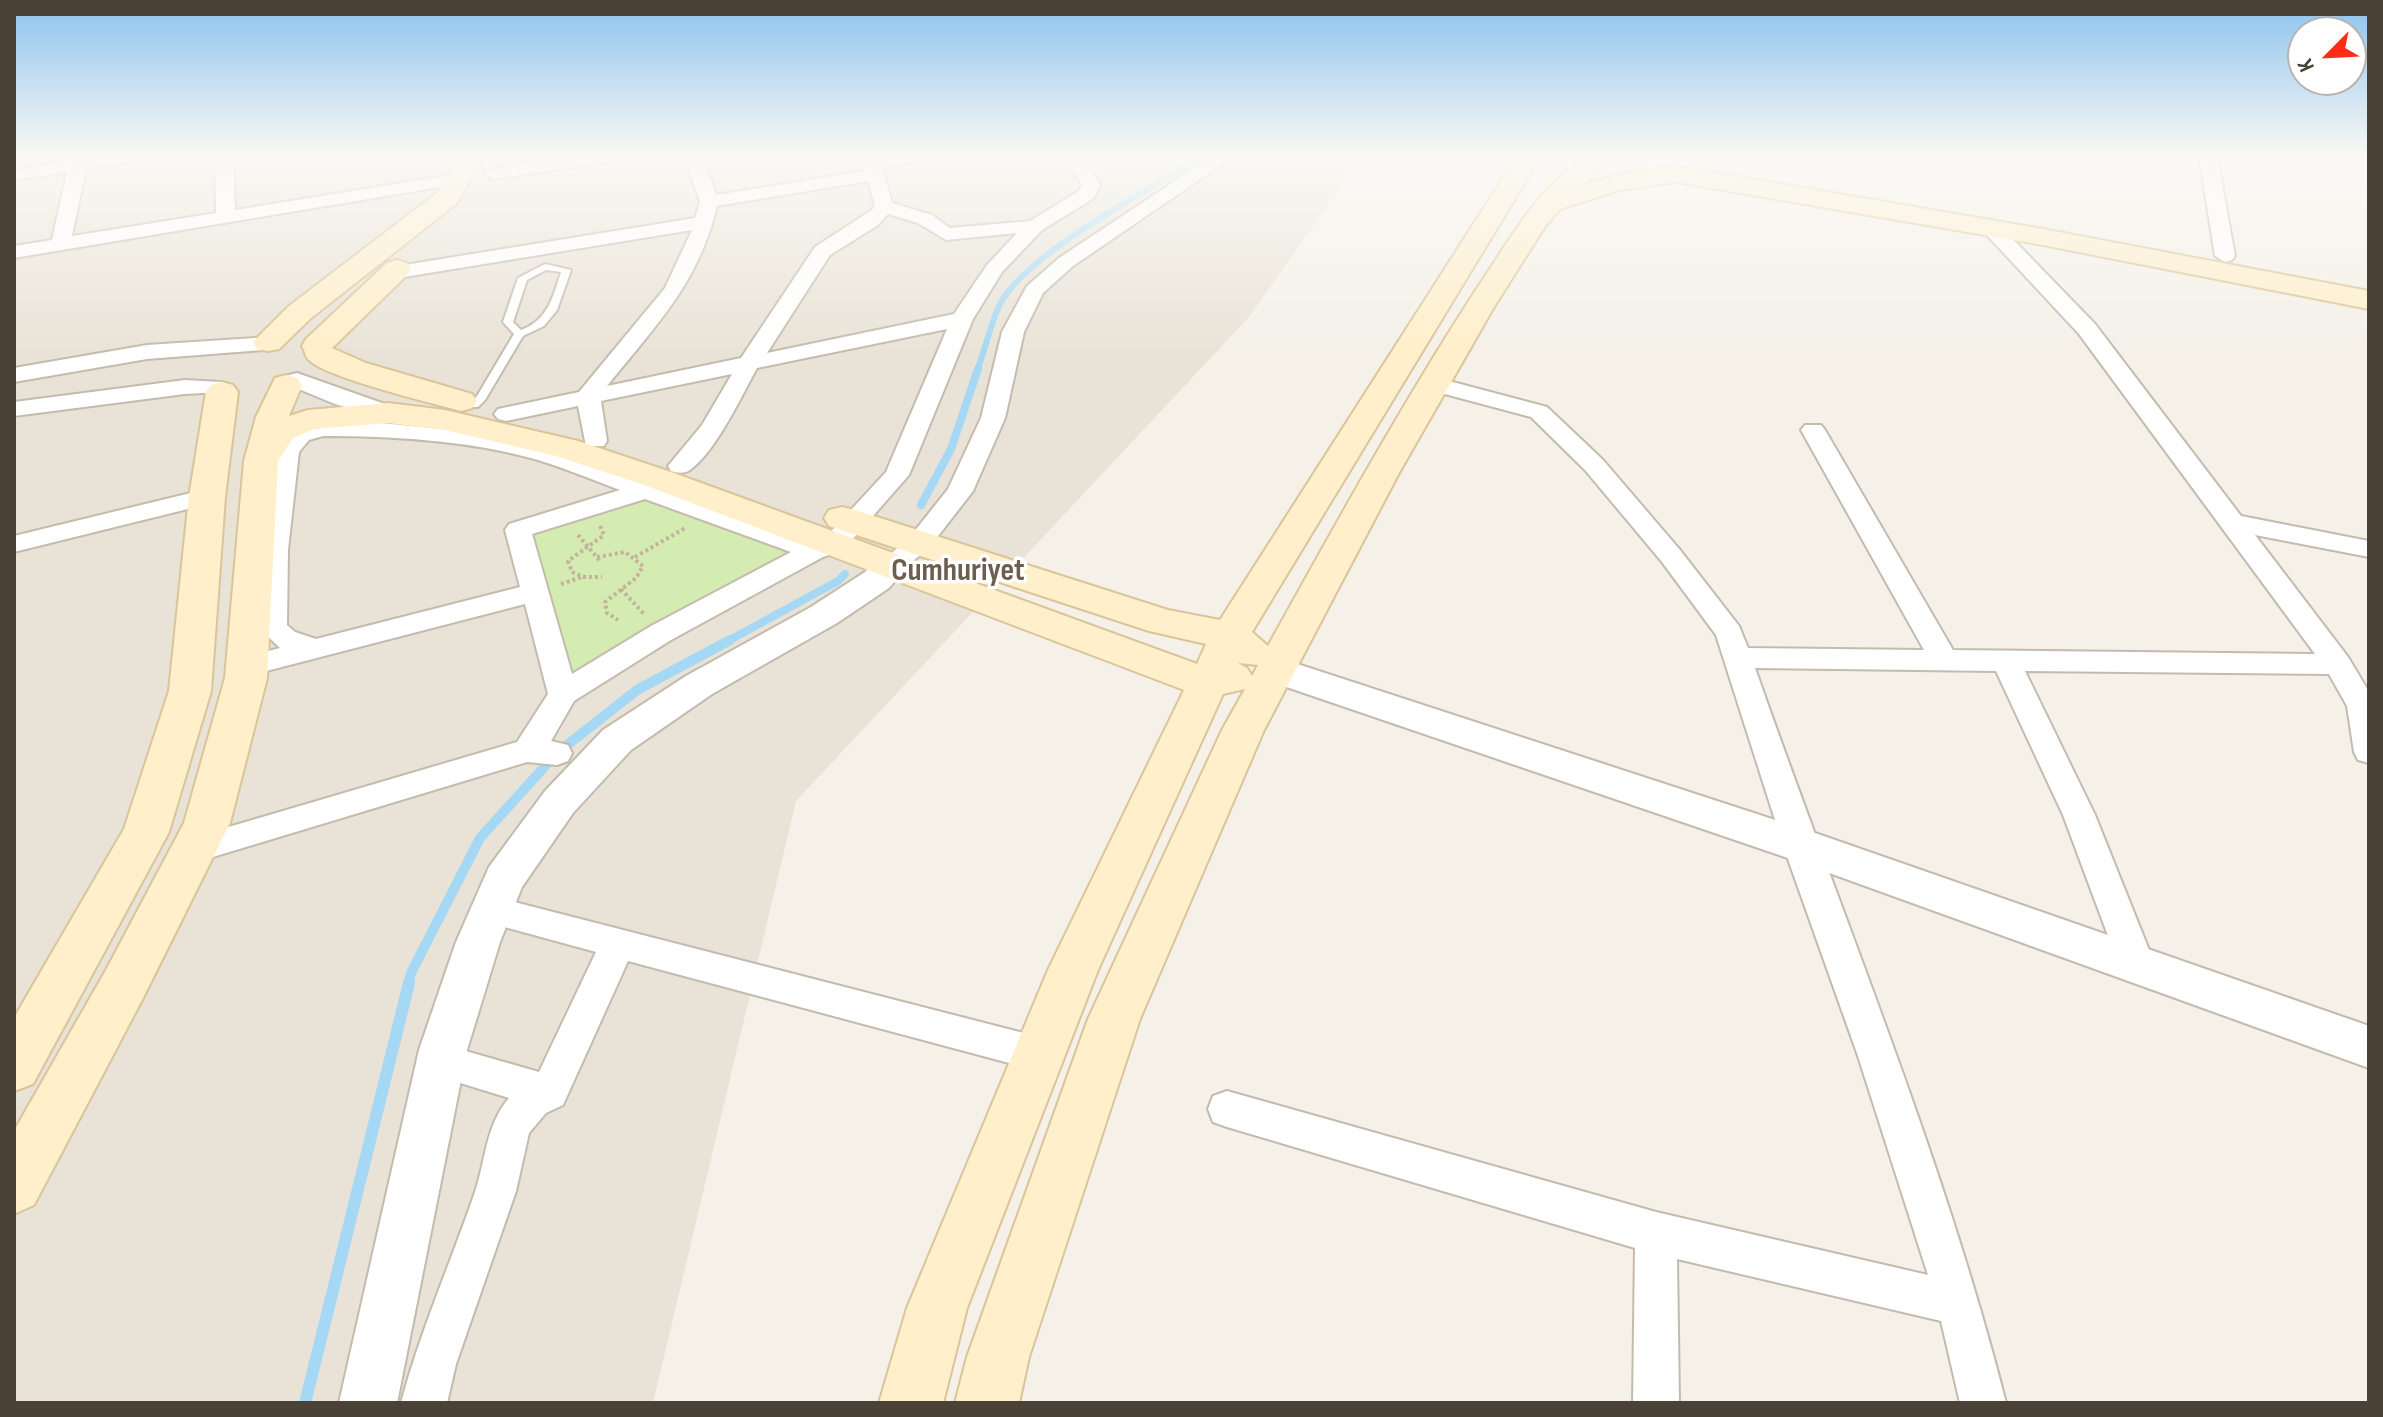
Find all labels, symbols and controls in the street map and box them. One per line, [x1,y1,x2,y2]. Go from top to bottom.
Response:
north arrow [2287,16,2367,96]
text: K [2292,55,2321,76]
district label: Cumhuriyet [891,553,1025,591]

